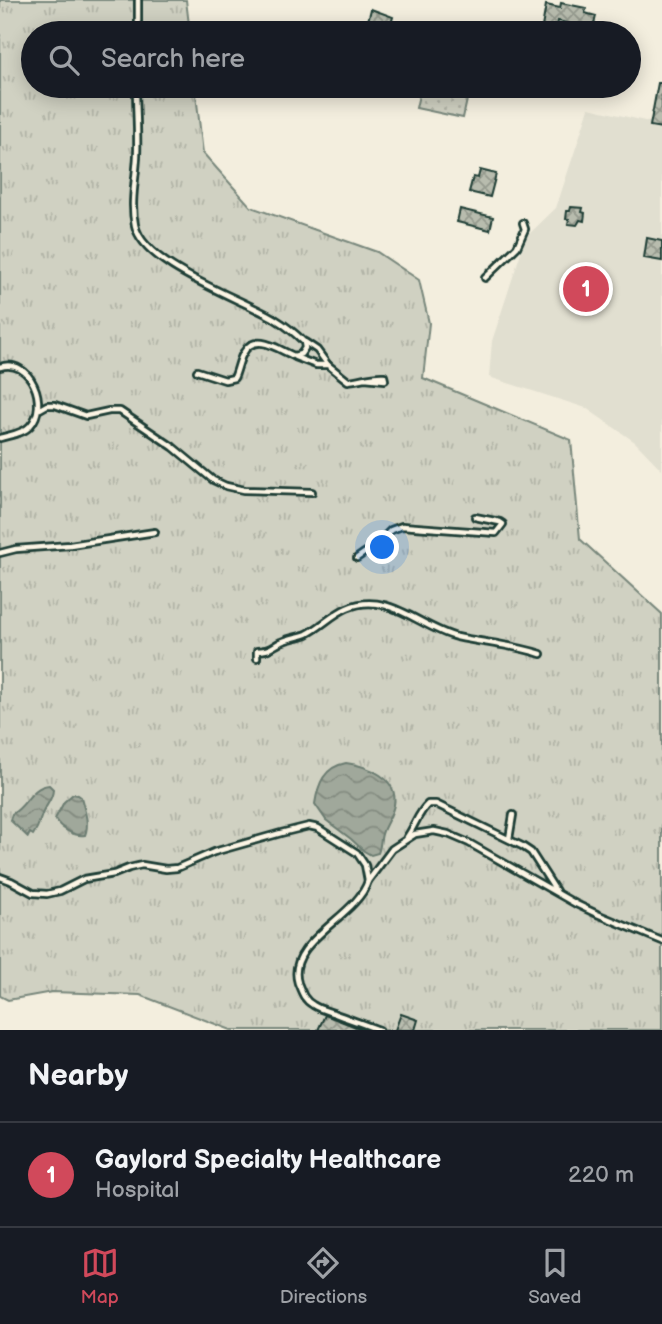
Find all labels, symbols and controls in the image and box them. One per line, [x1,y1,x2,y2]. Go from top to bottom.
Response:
search box [21,21,641,98]
icon: search [45,41,83,79]
text: Search here [101,44,245,75]
pin: 1 [563,263,609,315]
your location [365,530,399,564]
text: Nearby [28,1058,128,1094]
text: Gaylord Specialty Healthcare [95,1145,441,1176]
text: 1 [46,1161,56,1189]
text: 220 m [568,1161,634,1189]
text: Hospital [95,1176,180,1204]
tab: Map [81,1244,119,1309]
tab: Directions [280,1244,367,1309]
tab: Saved [528,1244,581,1309]

